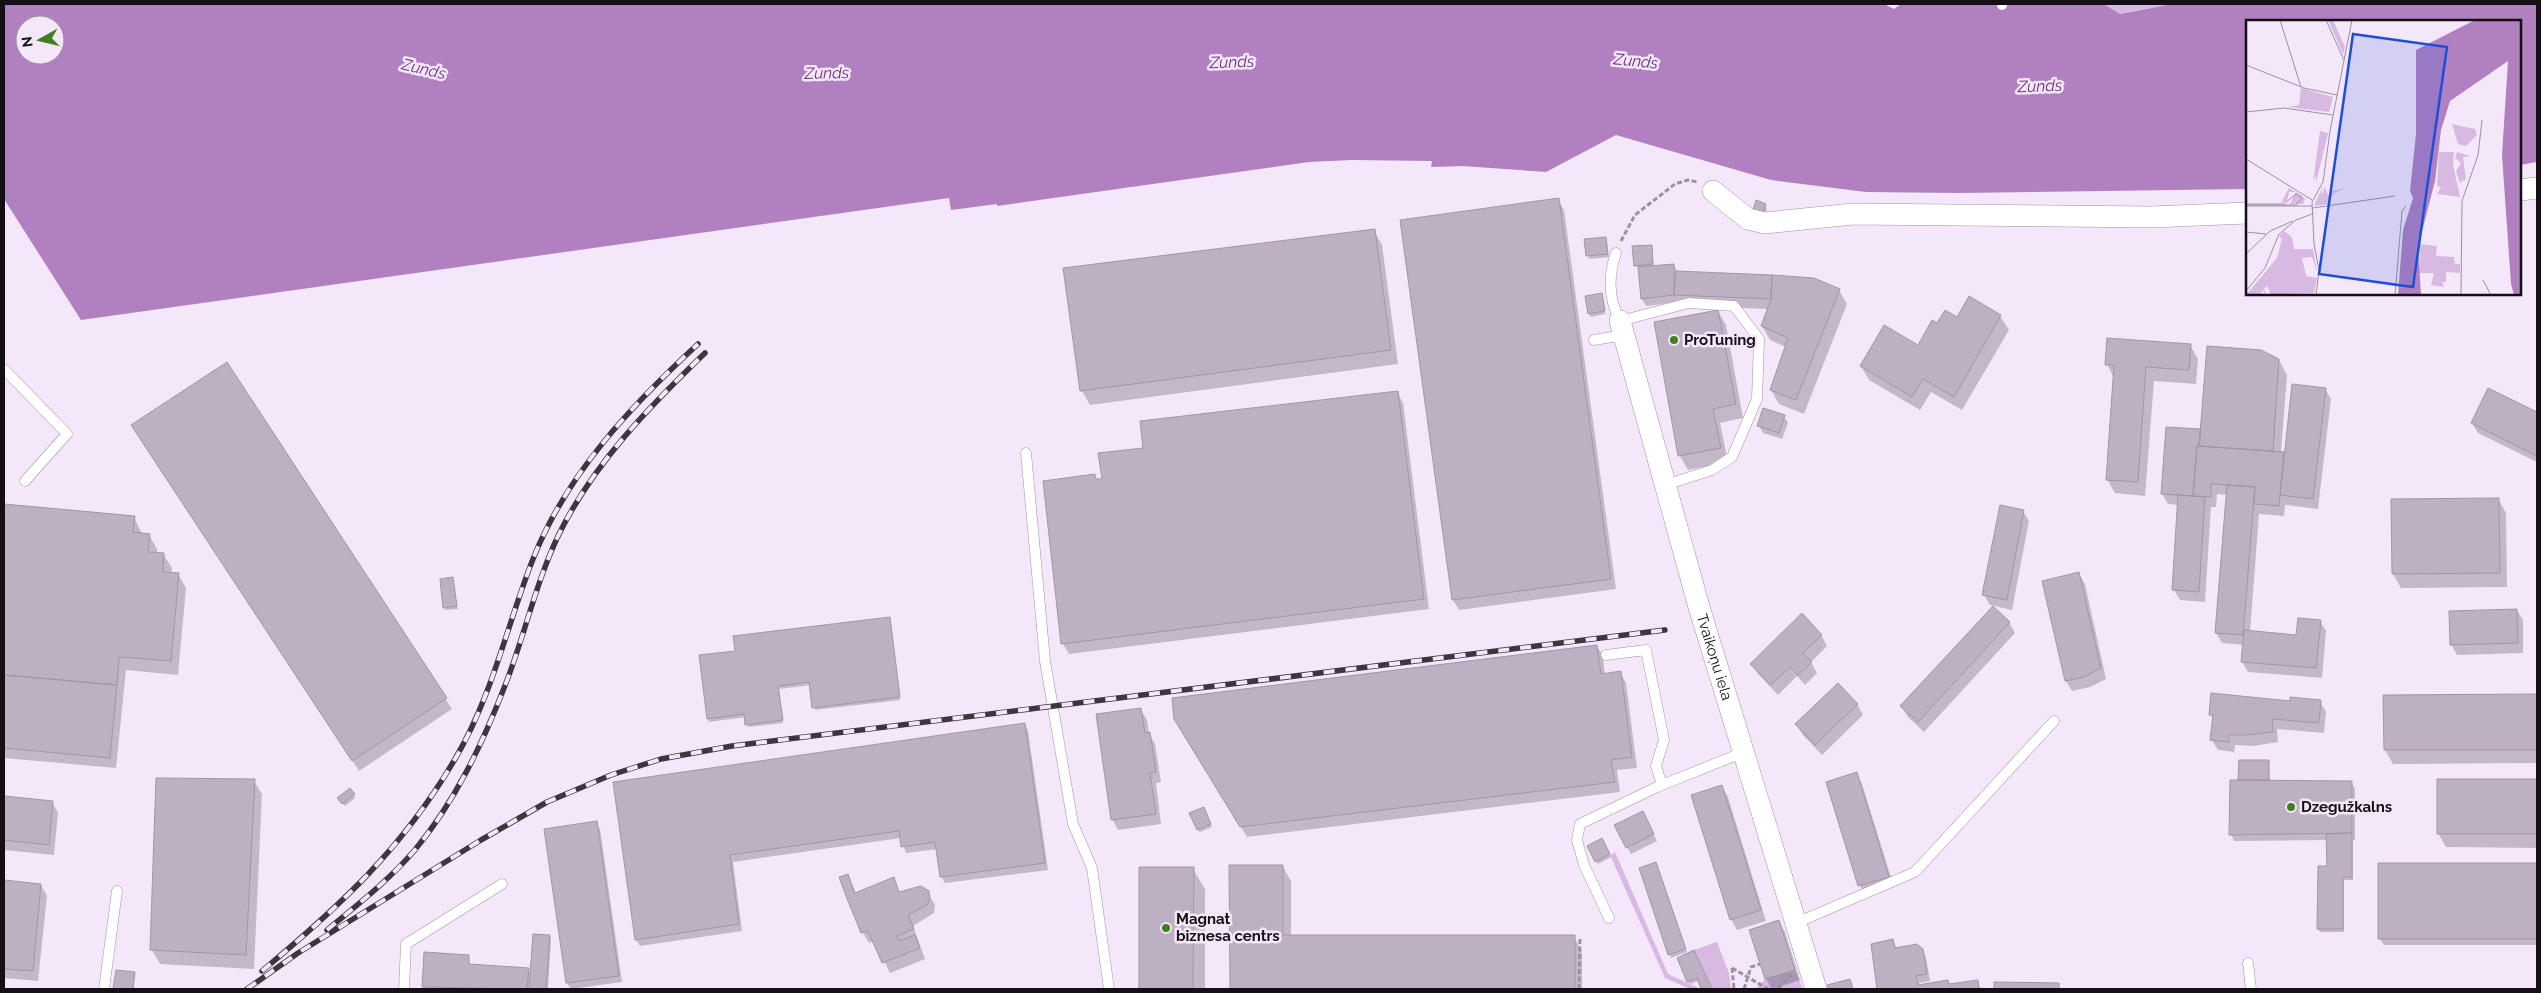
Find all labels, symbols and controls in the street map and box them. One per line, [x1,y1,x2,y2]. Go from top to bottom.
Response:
north arrow [15,15,65,65]
inset map [2246,20,2521,295]
text: N [18,35,36,48]
water label: Zunds [1612,49,1660,73]
water label: Zunds [1208,52,1255,72]
water label: Zunds [399,55,448,83]
water label: Zunds [804,63,850,83]
water label: Zunds [2016,76,2063,96]
place label: ProTuning [1684,331,1756,349]
marker: ProTuning [1668,334,1680,346]
street label: Tvaikoņu iela [1693,612,1736,702]
place label: Dzegužkalns [2301,798,2392,816]
marker: Dzegužkalns [2285,801,2297,813]
place label: Magnat biznesa centrs [1176,910,1280,945]
marker: Magnat biznesa centrs [1160,922,1172,934]

